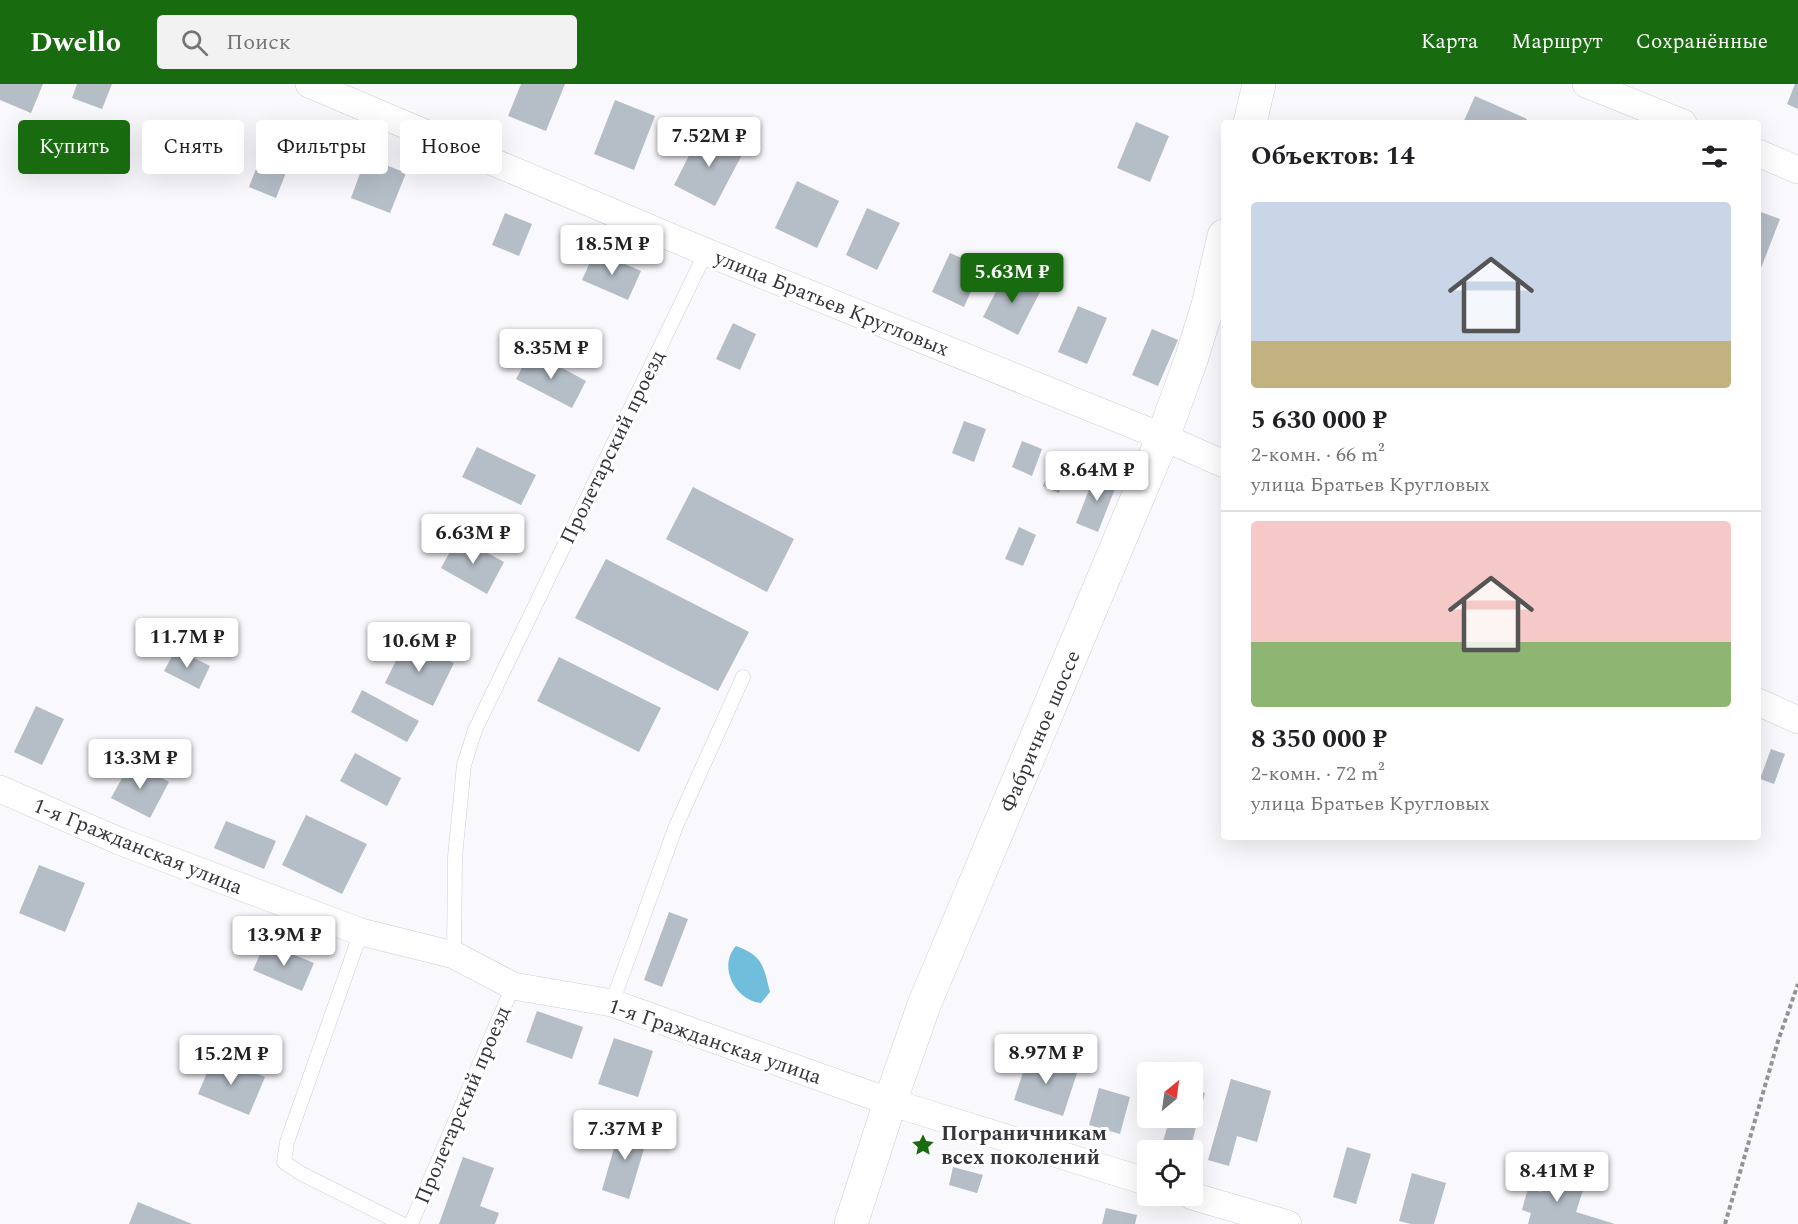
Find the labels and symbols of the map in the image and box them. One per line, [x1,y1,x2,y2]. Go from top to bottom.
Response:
pin: 7.52M ₽ [654,117,764,168]
pin: 18.5M ₽ [557,225,667,276]
street label: улица Братьев Кругловых [709,242,954,366]
pin: 5.63M ₽ [957,253,1067,304]
pin: 8.35M ₽ [496,329,606,380]
street label: Пролетарский проезд [552,345,674,550]
pin: 8.64M ₽ [1042,451,1152,502]
pin: 6.63M ₽ [418,514,528,565]
pin: 11.7M ₽ [132,618,242,669]
pin: 10.6M ₽ [364,622,474,673]
street label: Фабричное шоссе [992,645,1089,817]
pin: 13.3M ₽ [85,739,195,790]
street label: 1-я Гражданская улица [28,790,248,904]
pin: 13.9M ₽ [229,916,339,967]
street label: 1-я Гражданская улица [604,990,826,1094]
street label: Пролетарский проезд [407,1001,519,1209]
pin: 8.97M ₽ [991,1034,1101,1085]
pin: 15.2M ₽ [176,1035,286,1086]
north arrow [1137,1062,1203,1128]
pin: 7.37M ₽ [570,1110,680,1161]
place label: Пограничникам всех поколений [941,1118,1107,1174]
place icon: Пограничникам всех поколений [910,1132,936,1158]
pin: 8.41M ₽ [1502,1152,1612,1203]

